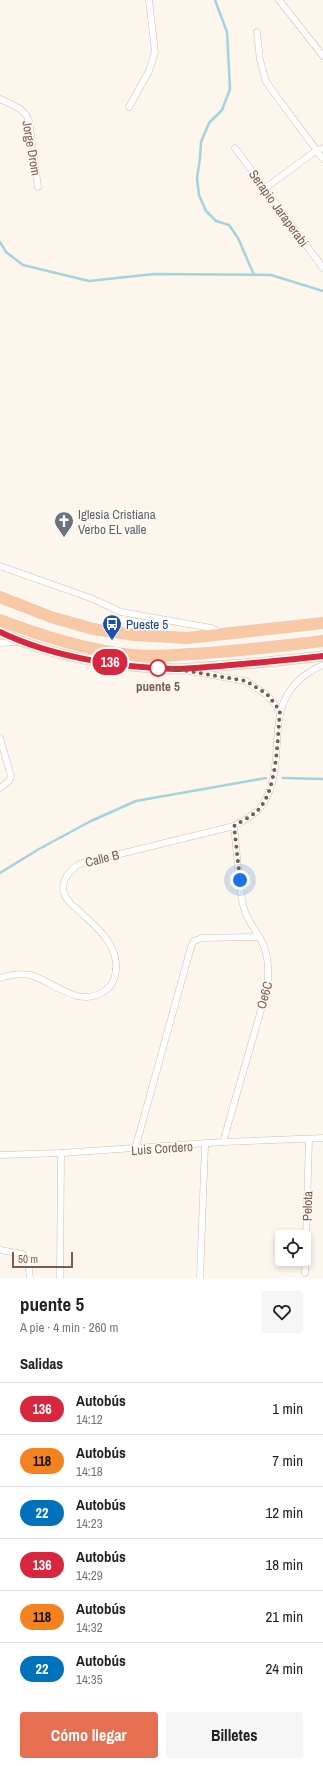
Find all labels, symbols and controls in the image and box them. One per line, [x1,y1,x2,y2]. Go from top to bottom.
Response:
street label: Jorge Drom [18,119,45,177]
street label: Serapio Jaraperabi [245,166,312,250]
place label: Iglesia Cristiana Verbo EL valle [78,506,156,538]
church icon: Iglesia Cristiana Verbo EL valle [53,510,75,538]
bus stop icon: Pueste 5 [101,613,123,641]
place label: Pueste 5 [126,616,168,633]
line badge: 136 [87,649,133,675]
text: 136 [100,653,120,671]
marker: puente 5 [149,659,167,677]
place label: puente 5 [136,678,180,695]
street label: Calle B [83,846,121,871]
your location [230,870,250,890]
street label: Oe6C [253,979,276,1011]
street label: Luis Cordero [131,1138,193,1159]
street label: Pelota [299,1191,316,1221]
map controls [275,1230,311,1266]
button: locate [275,1230,311,1266]
scale bar [12,1250,73,1269]
text: 50 m [18,1252,38,1266]
text: puente 5 [20,1291,84,1317]
button: heart [261,1291,303,1333]
text: A pie · 4 min · 260 m [20,1319,118,1336]
text: Salidas [20,1353,63,1374]
text: Autobús [76,1390,126,1411]
text: 1 min [272,1398,303,1419]
text: 136 [32,1400,52,1418]
text: 14:12 [76,1411,103,1428]
text: Autobús [76,1442,126,1463]
text: 7 min [272,1450,303,1471]
text: 118 [33,1452,51,1470]
text: 14:18 [76,1463,103,1480]
text: Autobús [76,1494,126,1515]
text: 12 min [265,1502,303,1523]
text: 22 [36,1504,48,1522]
text: 14:23 [76,1515,103,1532]
text: Autobús [76,1546,126,1567]
text: 18 min [265,1554,303,1575]
text: 136 [32,1556,52,1574]
text: 14:29 [76,1567,103,1584]
text: Autobús [76,1598,126,1619]
text: 21 min [265,1606,303,1627]
text: 118 [33,1608,51,1626]
text: 14:32 [76,1619,103,1636]
text: Autobús [76,1650,126,1671]
text: 24 min [265,1658,303,1679]
text: 22 [36,1660,48,1678]
text: 14:35 [76,1671,103,1688]
button: Cómo llegar [20,1712,158,1758]
button: Billetes [166,1712,303,1758]

